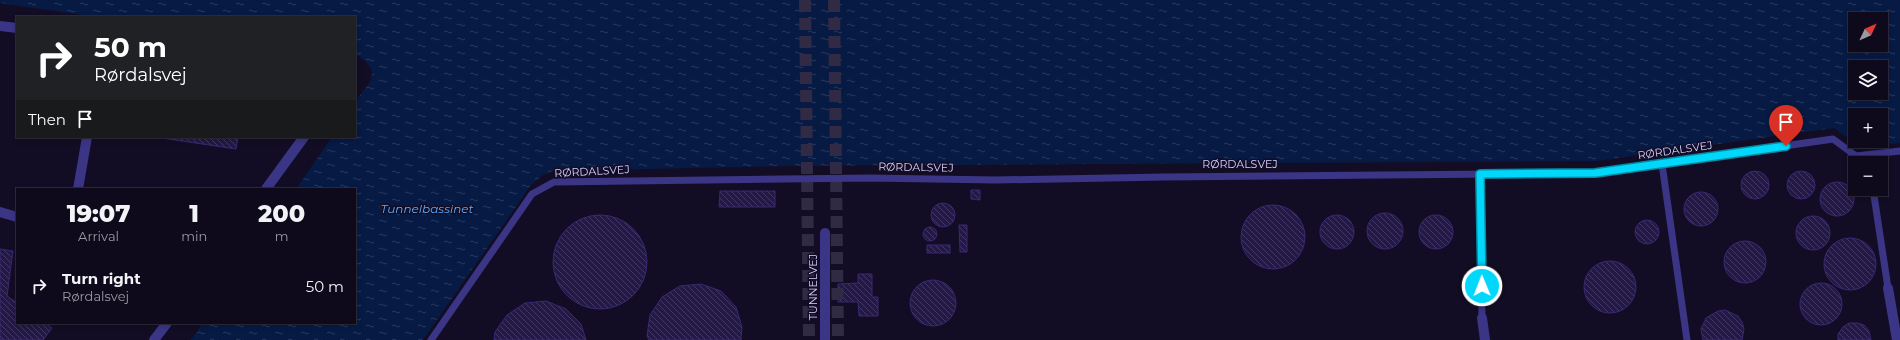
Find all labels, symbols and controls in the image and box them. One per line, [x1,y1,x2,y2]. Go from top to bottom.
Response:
north arrow [1848,12,1888,52]
map controls [1848,12,1888,196]
text: 50 m [94,30,167,64]
icon: right [28,32,80,84]
button: layers [1848,60,1888,100]
text: Rørdalsvej [94,64,187,86]
pin [1769,105,1803,146]
icon: arrive [74,108,96,130]
button: + [1848,108,1888,148]
text: Then [28,110,66,129]
icon: arrive [1775,111,1797,133]
street label: RØRDALSVEJ [1637,138,1713,162]
button: − [1848,156,1888,196]
street label: RØRDALSVEJ [1202,157,1278,171]
street label: RØRDALSVEJ [878,159,954,175]
street label: RØRDALSVEJ [554,162,630,180]
text: 19:07 [67,199,130,228]
text: 1 [189,199,199,228]
text: 200 [258,199,305,228]
water label: Tunnelbassinet [381,201,474,216]
text: Arrival [78,228,119,244]
text: min [181,228,207,244]
text: m [275,228,289,244]
street label: TUNNELVEJ [806,254,820,320]
position arrow [1461,265,1503,307]
text: Turn right [62,269,141,288]
icon: right [28,275,50,297]
text: 50 m [306,277,344,296]
text: Rørdalsvej [62,288,129,304]

